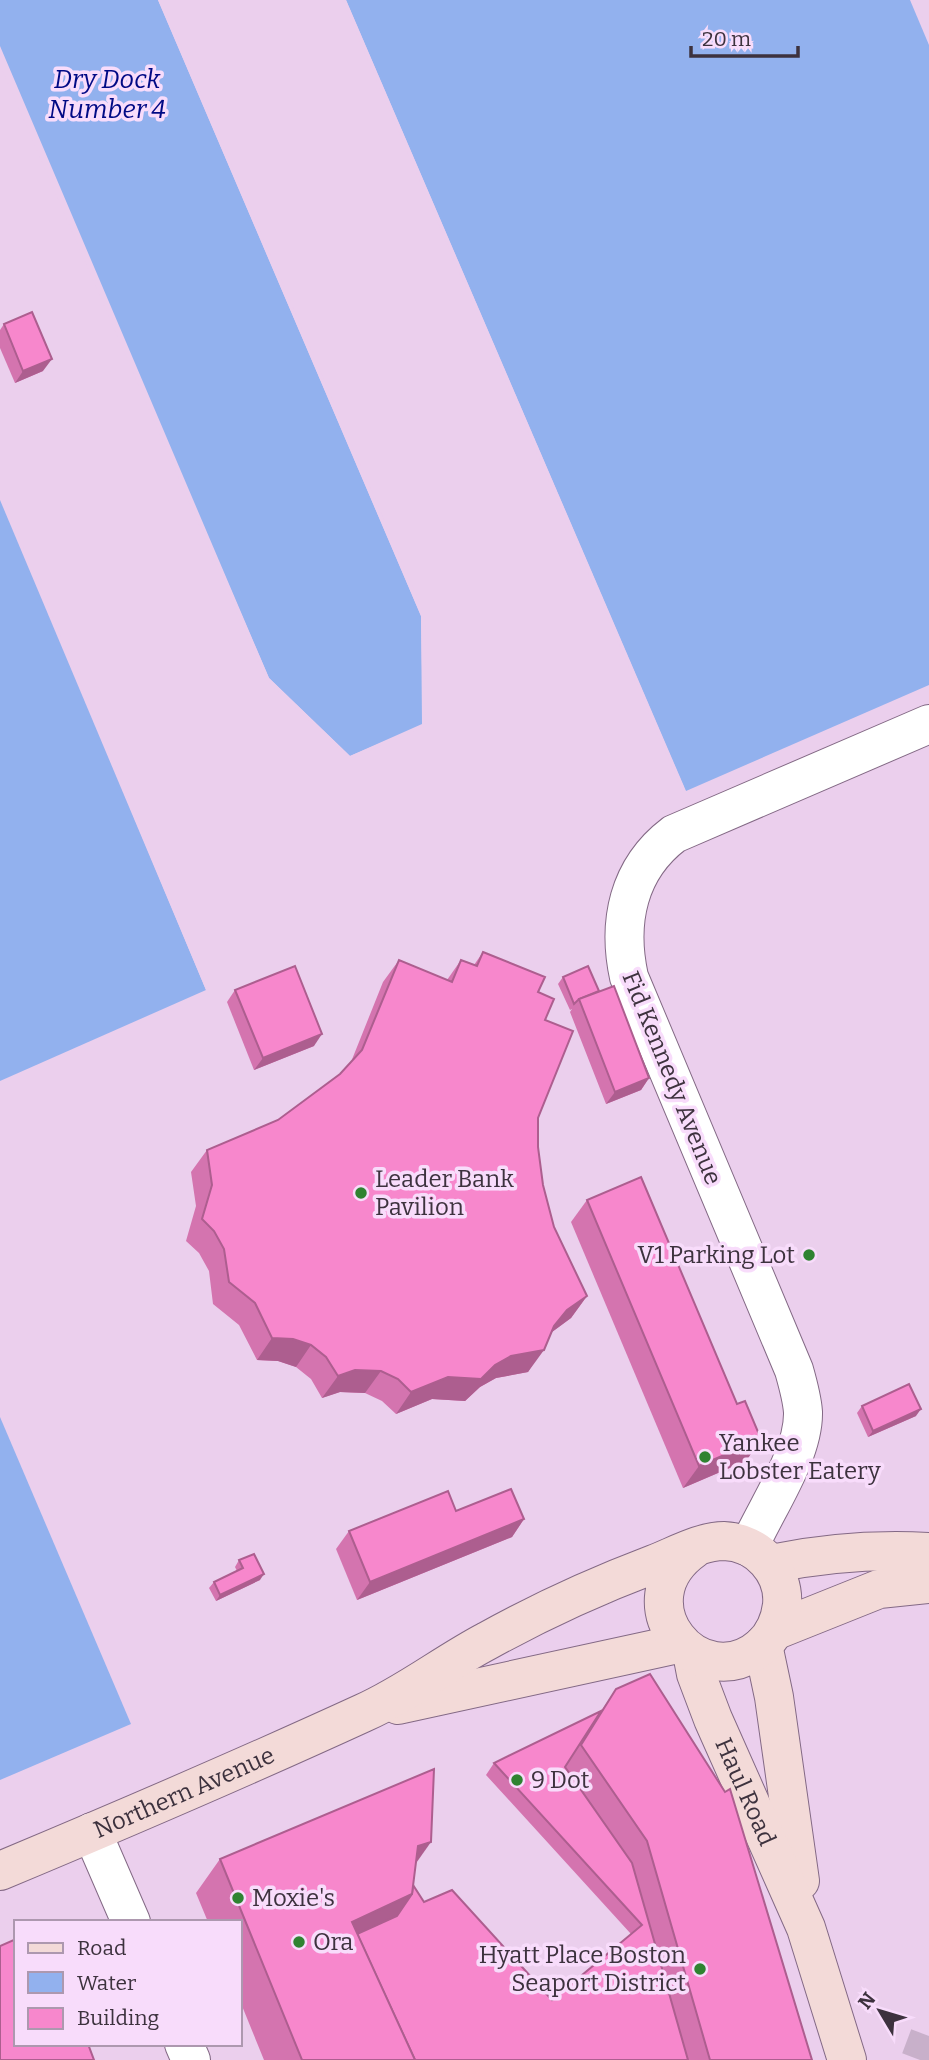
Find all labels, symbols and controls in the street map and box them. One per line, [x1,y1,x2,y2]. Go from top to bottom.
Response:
scale bar [691,14,798,58]
text: 20 m [702,26,751,52]
water label: Dry Dock Number 4 [48,64,166,125]
street label: Fid Kennedy Avenue [616,967,728,1189]
place label: Leader Bank Pavilion [375,1165,514,1221]
marker: Leader Bank Pavilion [353,1185,369,1201]
place label: V1 Parking Lot [638,1241,795,1269]
marker: V1 Parking Lot [801,1247,817,1263]
place label: Yankee Lobster Eatery [719,1429,881,1485]
marker: Yankee Lobster Eatery [697,1449,713,1465]
street label: Haul Road [709,1733,781,1850]
street label: Northern Avenue [89,1741,279,1844]
place label: 9 Dot [531,1766,590,1794]
marker: 9 Dot [509,1772,525,1788]
place label: Moxie's [252,1884,335,1912]
marker: Moxie's [230,1890,246,1906]
legend [14,1920,242,2046]
place label: Ora [313,1928,353,1956]
marker: Ora [291,1934,307,1950]
text: Road [77,1935,126,1961]
place label: Hyatt Place Boston Seaport District [479,1941,686,1997]
marker: Hyatt Place Boston Seaport District [692,1961,708,1977]
text: Water [77,1970,136,1996]
north arrow [845,1976,915,2046]
text: N [853,1988,881,2014]
text: Building [77,2005,160,2031]

